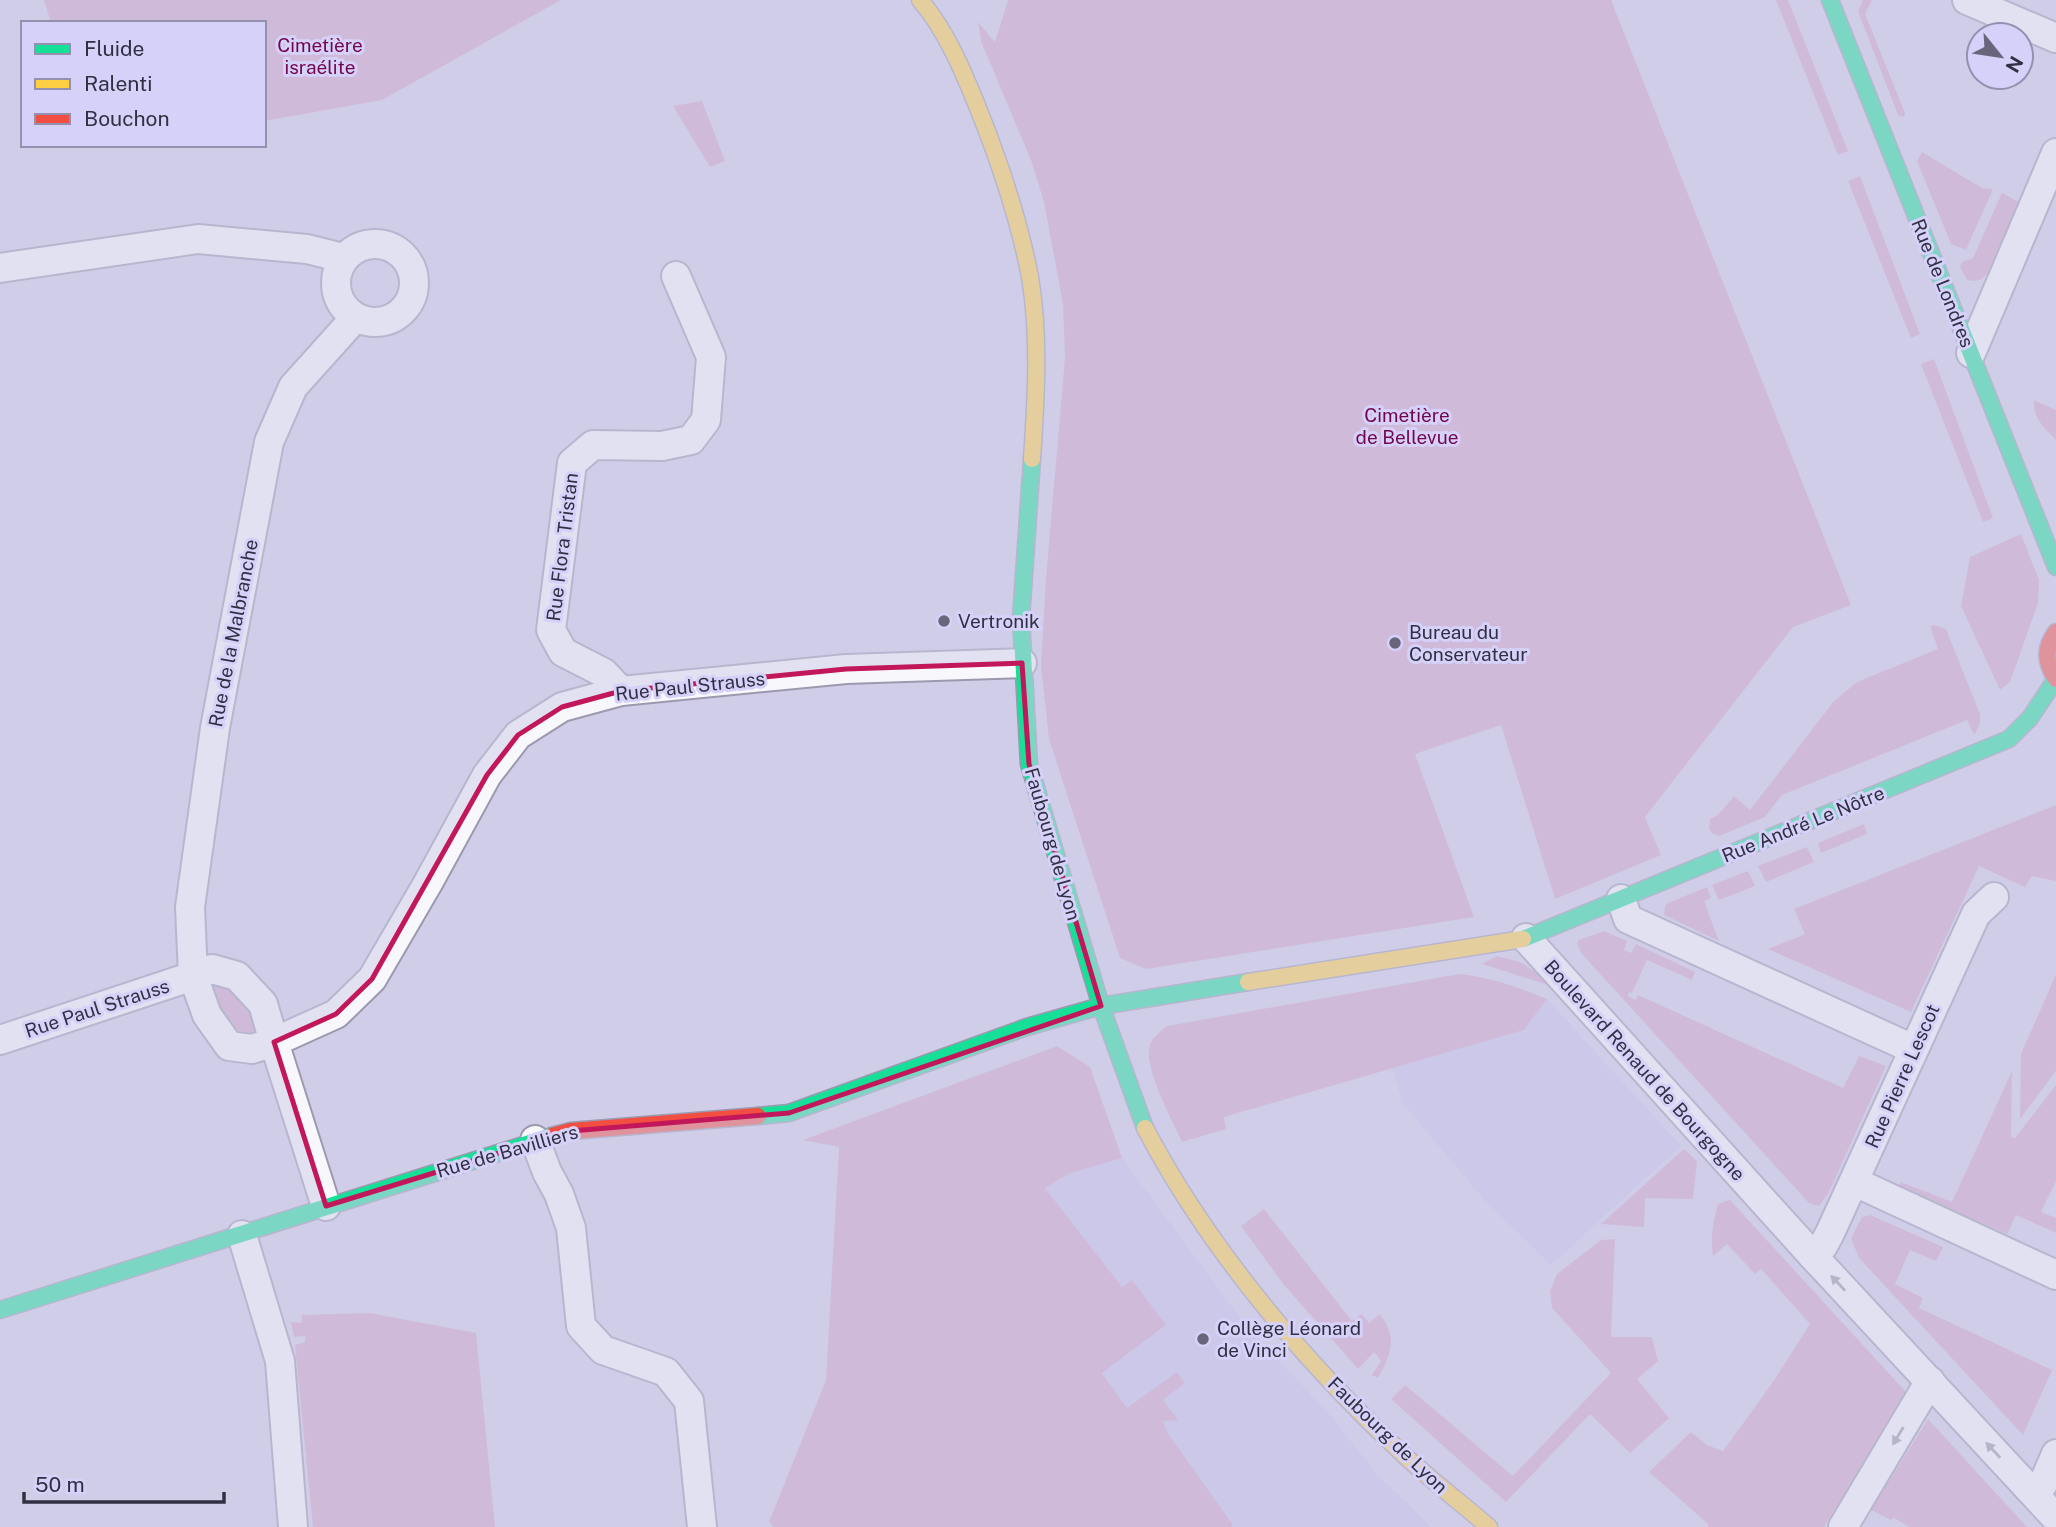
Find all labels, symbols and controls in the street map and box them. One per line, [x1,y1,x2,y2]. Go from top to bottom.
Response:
legend [21,21,266,147]
north arrow [1965,21,2035,91]
park label: Cimetière israélite [277,34,363,78]
text: Fluide [84,36,144,61]
text: N [2001,53,2028,76]
text: Ralenti [84,71,152,96]
text: Bouchon [84,106,170,131]
street label: Rue de Londres [1907,216,1979,350]
park label: Cimetière de Bellevue [1356,404,1458,448]
street label: Rue Flora Tristan [542,471,582,623]
street label: Rue de la Malbranche [204,537,262,729]
place label: Vertronik [958,610,1040,632]
marker: Vertronik [936,613,952,629]
place label: Bureau du Conservateur [1409,621,1528,665]
marker: Bureau du Conservateur [1387,635,1403,651]
street label: Rue Paul Strauss [614,667,766,705]
street label: Faubourg de Lyon [1021,765,1085,923]
street label: Rue André Le Nôtre [1719,781,1887,867]
street label: Boulevard Renaud de Bourgogne [1540,955,1750,1185]
street label: Rue Paul Strauss [22,974,172,1042]
street label: Rue Pierre Lescot [1860,1001,1944,1151]
street label: Rue de Bavilliers [434,1120,580,1182]
one-way arrow [1831,1275,1847,1292]
place label: Collège Léonard de Vinci [1217,1317,1361,1361]
marker: Collège Léonard de Vinci [1195,1331,1211,1347]
street label: Faubourg de Lyon [1324,1372,1452,1498]
one-way arrow [1892,1426,1904,1445]
one-way arrow [1986,1442,2002,1459]
scale bar [24,1460,224,1504]
text: 50 m [35,1472,85,1497]

